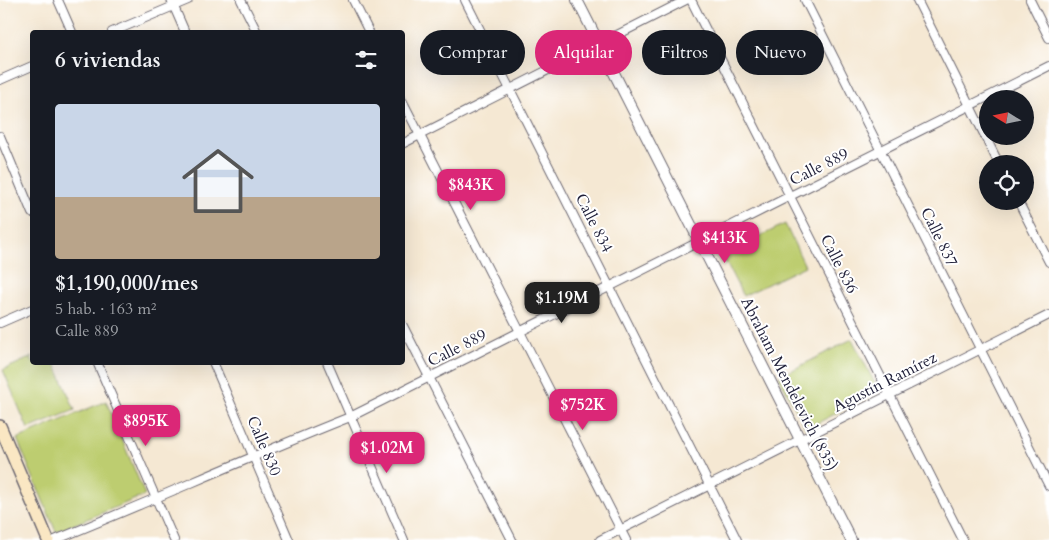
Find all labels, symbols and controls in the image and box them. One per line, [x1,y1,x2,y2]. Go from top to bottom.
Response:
chip: Comprar [420,30,525,75]
chip: Alquilar [535,30,632,75]
chip: Filtros [642,30,726,75]
chip: Nuevo [736,30,824,75]
text: 6 viviendas [55,46,161,75]
icon: filters [352,46,380,74]
north arrow [979,90,1034,145]
map controls [979,90,1034,210]
icon: home [173,136,263,226]
street label: Calle 889 [786,143,852,191]
button: locate [979,155,1034,210]
pin: $843K [436,168,506,211]
text: $843K [448,174,494,196]
street label: Calle 834 [570,190,618,256]
street label: Calle 837 [915,204,963,270]
pin: $413K [690,222,760,264]
text: $413K [702,227,748,249]
street label: Calle 836 [815,231,863,297]
text: $1,190,000/mes [55,269,198,298]
pin: $1.19M [521,282,603,324]
text: $1.19M [536,287,588,309]
street label: Abraham Mendelevich (835) [736,293,842,475]
text: 5 hab. · 163 m² [55,298,156,320]
text: Calle 889 [55,320,118,342]
street label: Calle 889 [424,324,490,372]
street label: Agustín Ramírez [829,346,941,418]
pin: $752K [548,388,618,431]
text: $752K [560,394,606,416]
pin: $895K [111,404,181,447]
text: $895K [123,410,169,432]
street label: Calle 830 [241,413,287,479]
pin: $1.02M [346,432,428,474]
text: $1.02M [361,437,413,459]

